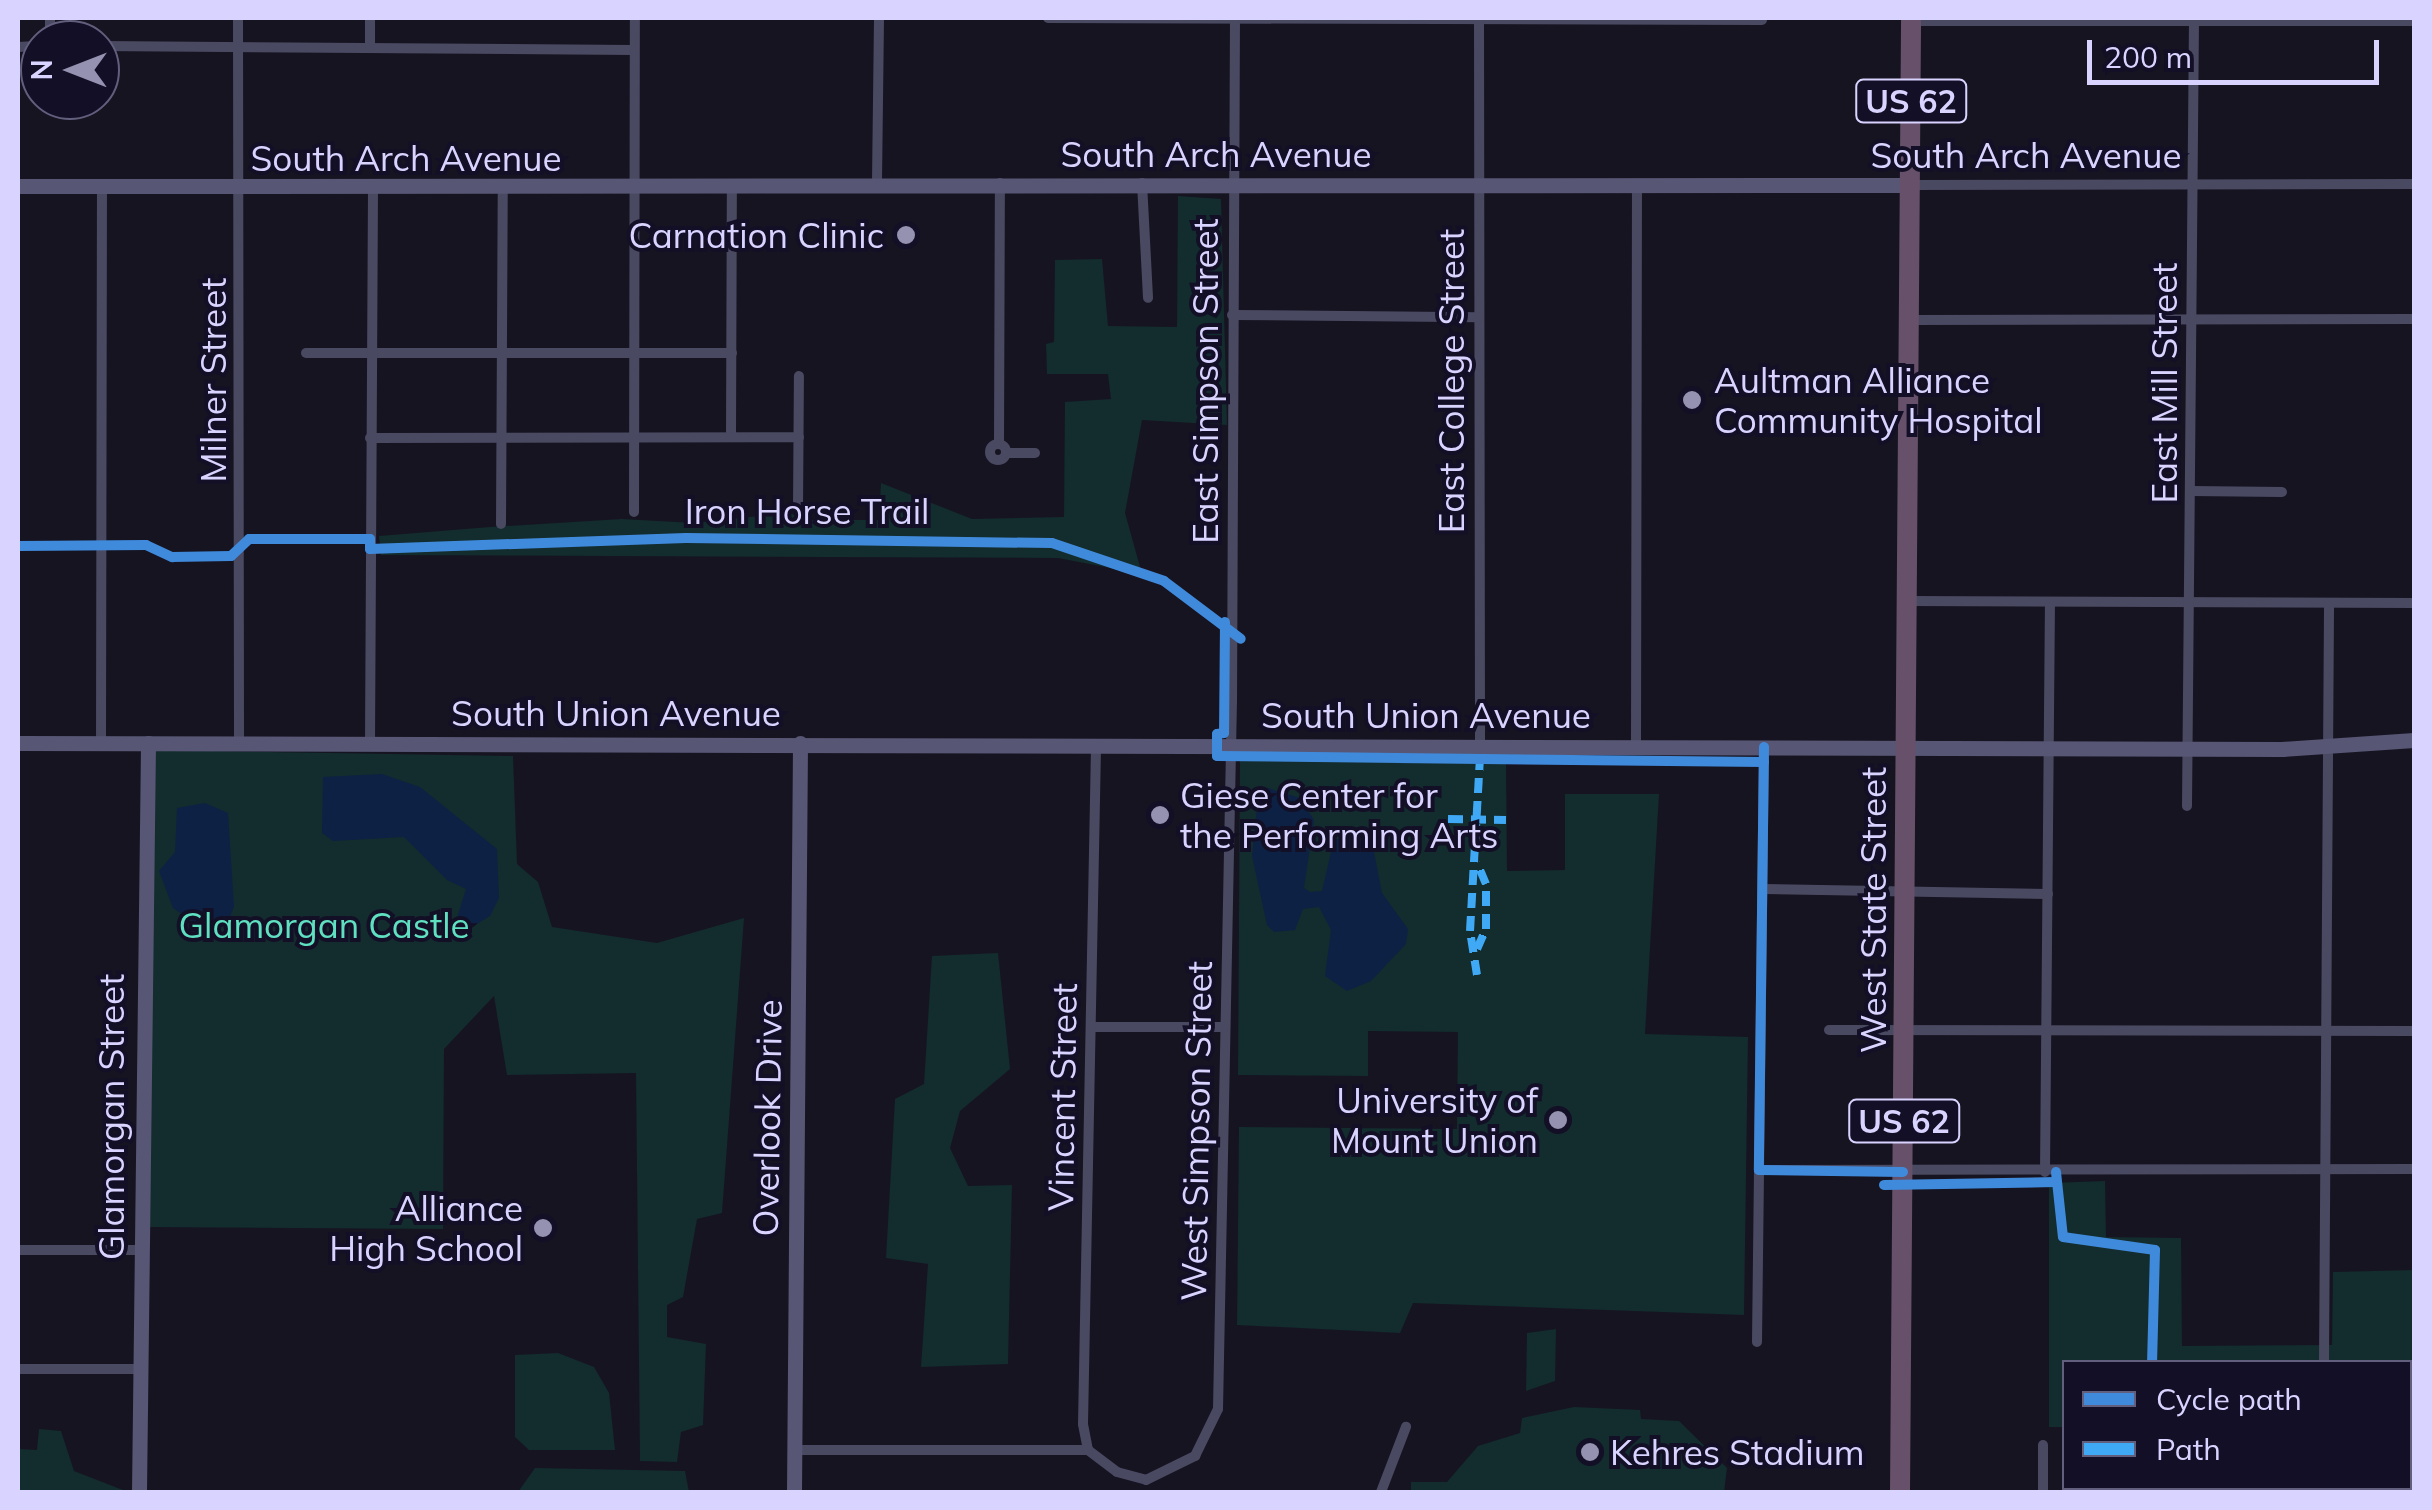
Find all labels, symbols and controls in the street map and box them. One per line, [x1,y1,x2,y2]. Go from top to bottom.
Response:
north arrow [20,20,120,120]
scale bar [2092,20,2384,82]
text: 200 m [2104,38,2192,76]
text: N [24,59,59,81]
road number: US 62 [1854,74,1968,128]
street label: South Arch Avenue [1061,133,1371,175]
street label: South Arch Avenue [1871,134,2181,176]
street label: South Arch Avenue [251,137,561,179]
place label: Carnation Clinic [628,214,884,256]
street label: East Simpson Street [1184,218,1226,544]
marker: Carnation Clinic [893,222,919,248]
street label: East College Street [1430,229,1472,533]
street label: East Mill Street [2143,263,2185,503]
street label: Milner Street [192,278,234,482]
place label: Aultman Alliance Community Hospital [1714,359,2042,441]
marker: Aultman Alliance Community Hospital [1679,387,1705,413]
street label: Iron Horse Trail [685,490,929,532]
street label: South Union Avenue [451,692,781,734]
street label: South Union Avenue [1261,694,1591,736]
street label: West State Street [1852,767,1894,1053]
place label: Giese Center for the Performing Arts [1180,774,1498,856]
marker: Giese Center for the Performing Arts [1149,804,1171,826]
park label: Glamorgan Castle [178,904,470,946]
street label: West Simpson Street [1172,961,1220,1301]
street label: Glamorgan Street [90,974,132,1260]
street label: Vincent Street [1039,983,1085,1211]
street label: Overlook Drive [744,999,790,1237]
place label: University of Mount Union [1331,1079,1538,1161]
road number: US 62 [1846,1094,1962,1148]
marker: University of Mount Union [1547,1109,1569,1131]
place label: Alliance High School [329,1187,523,1269]
marker: Alliance High School [532,1217,554,1239]
legend [2062,1360,2412,1490]
text: Cycle path [2156,1380,2302,1418]
text: Path [2156,1430,2221,1468]
place label: Kehres Stadium [1610,1431,1865,1473]
marker: Kehres Stadium [1579,1441,1601,1463]

